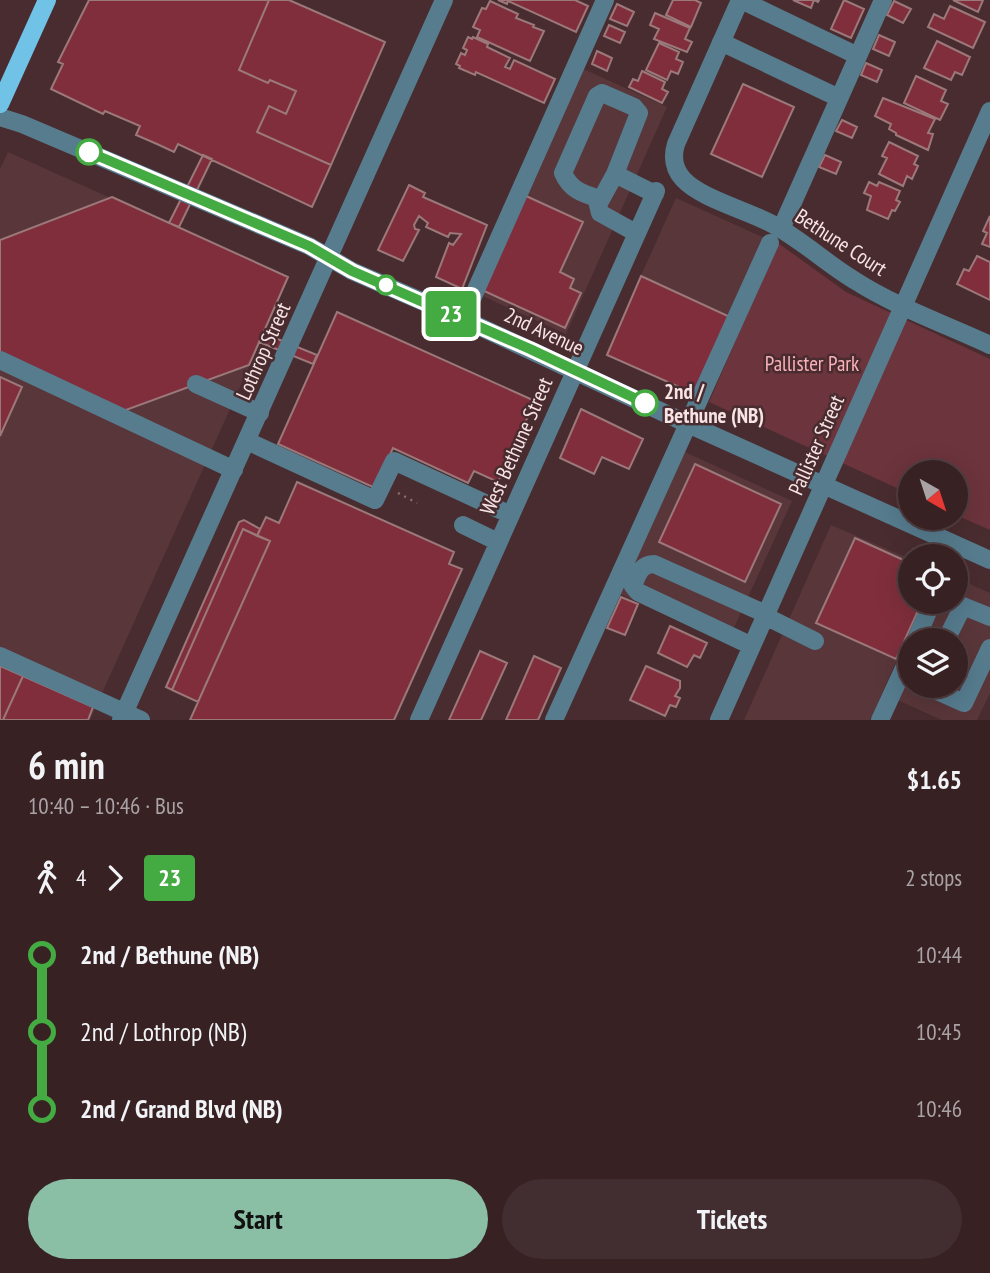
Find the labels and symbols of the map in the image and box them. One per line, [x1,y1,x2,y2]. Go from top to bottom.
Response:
unlabelled marker [76,139,102,165]
street label: Bethune Court [790,202,892,282]
unlabelled marker [376,275,396,295]
line badge: 23 [420,291,482,337]
street label: Lothrop Street [230,298,297,404]
street label: 2nd Avenue [500,301,588,361]
park label: Pallister Park [765,350,859,377]
street label: West Bethune Street [474,373,558,519]
place label: 2nd / Bethune (NB) [664,378,764,429]
marker: 2nd / Bethune (NB) [632,390,658,416]
street label: Pallister Street [782,391,850,499]
north arrow [898,460,968,530]

